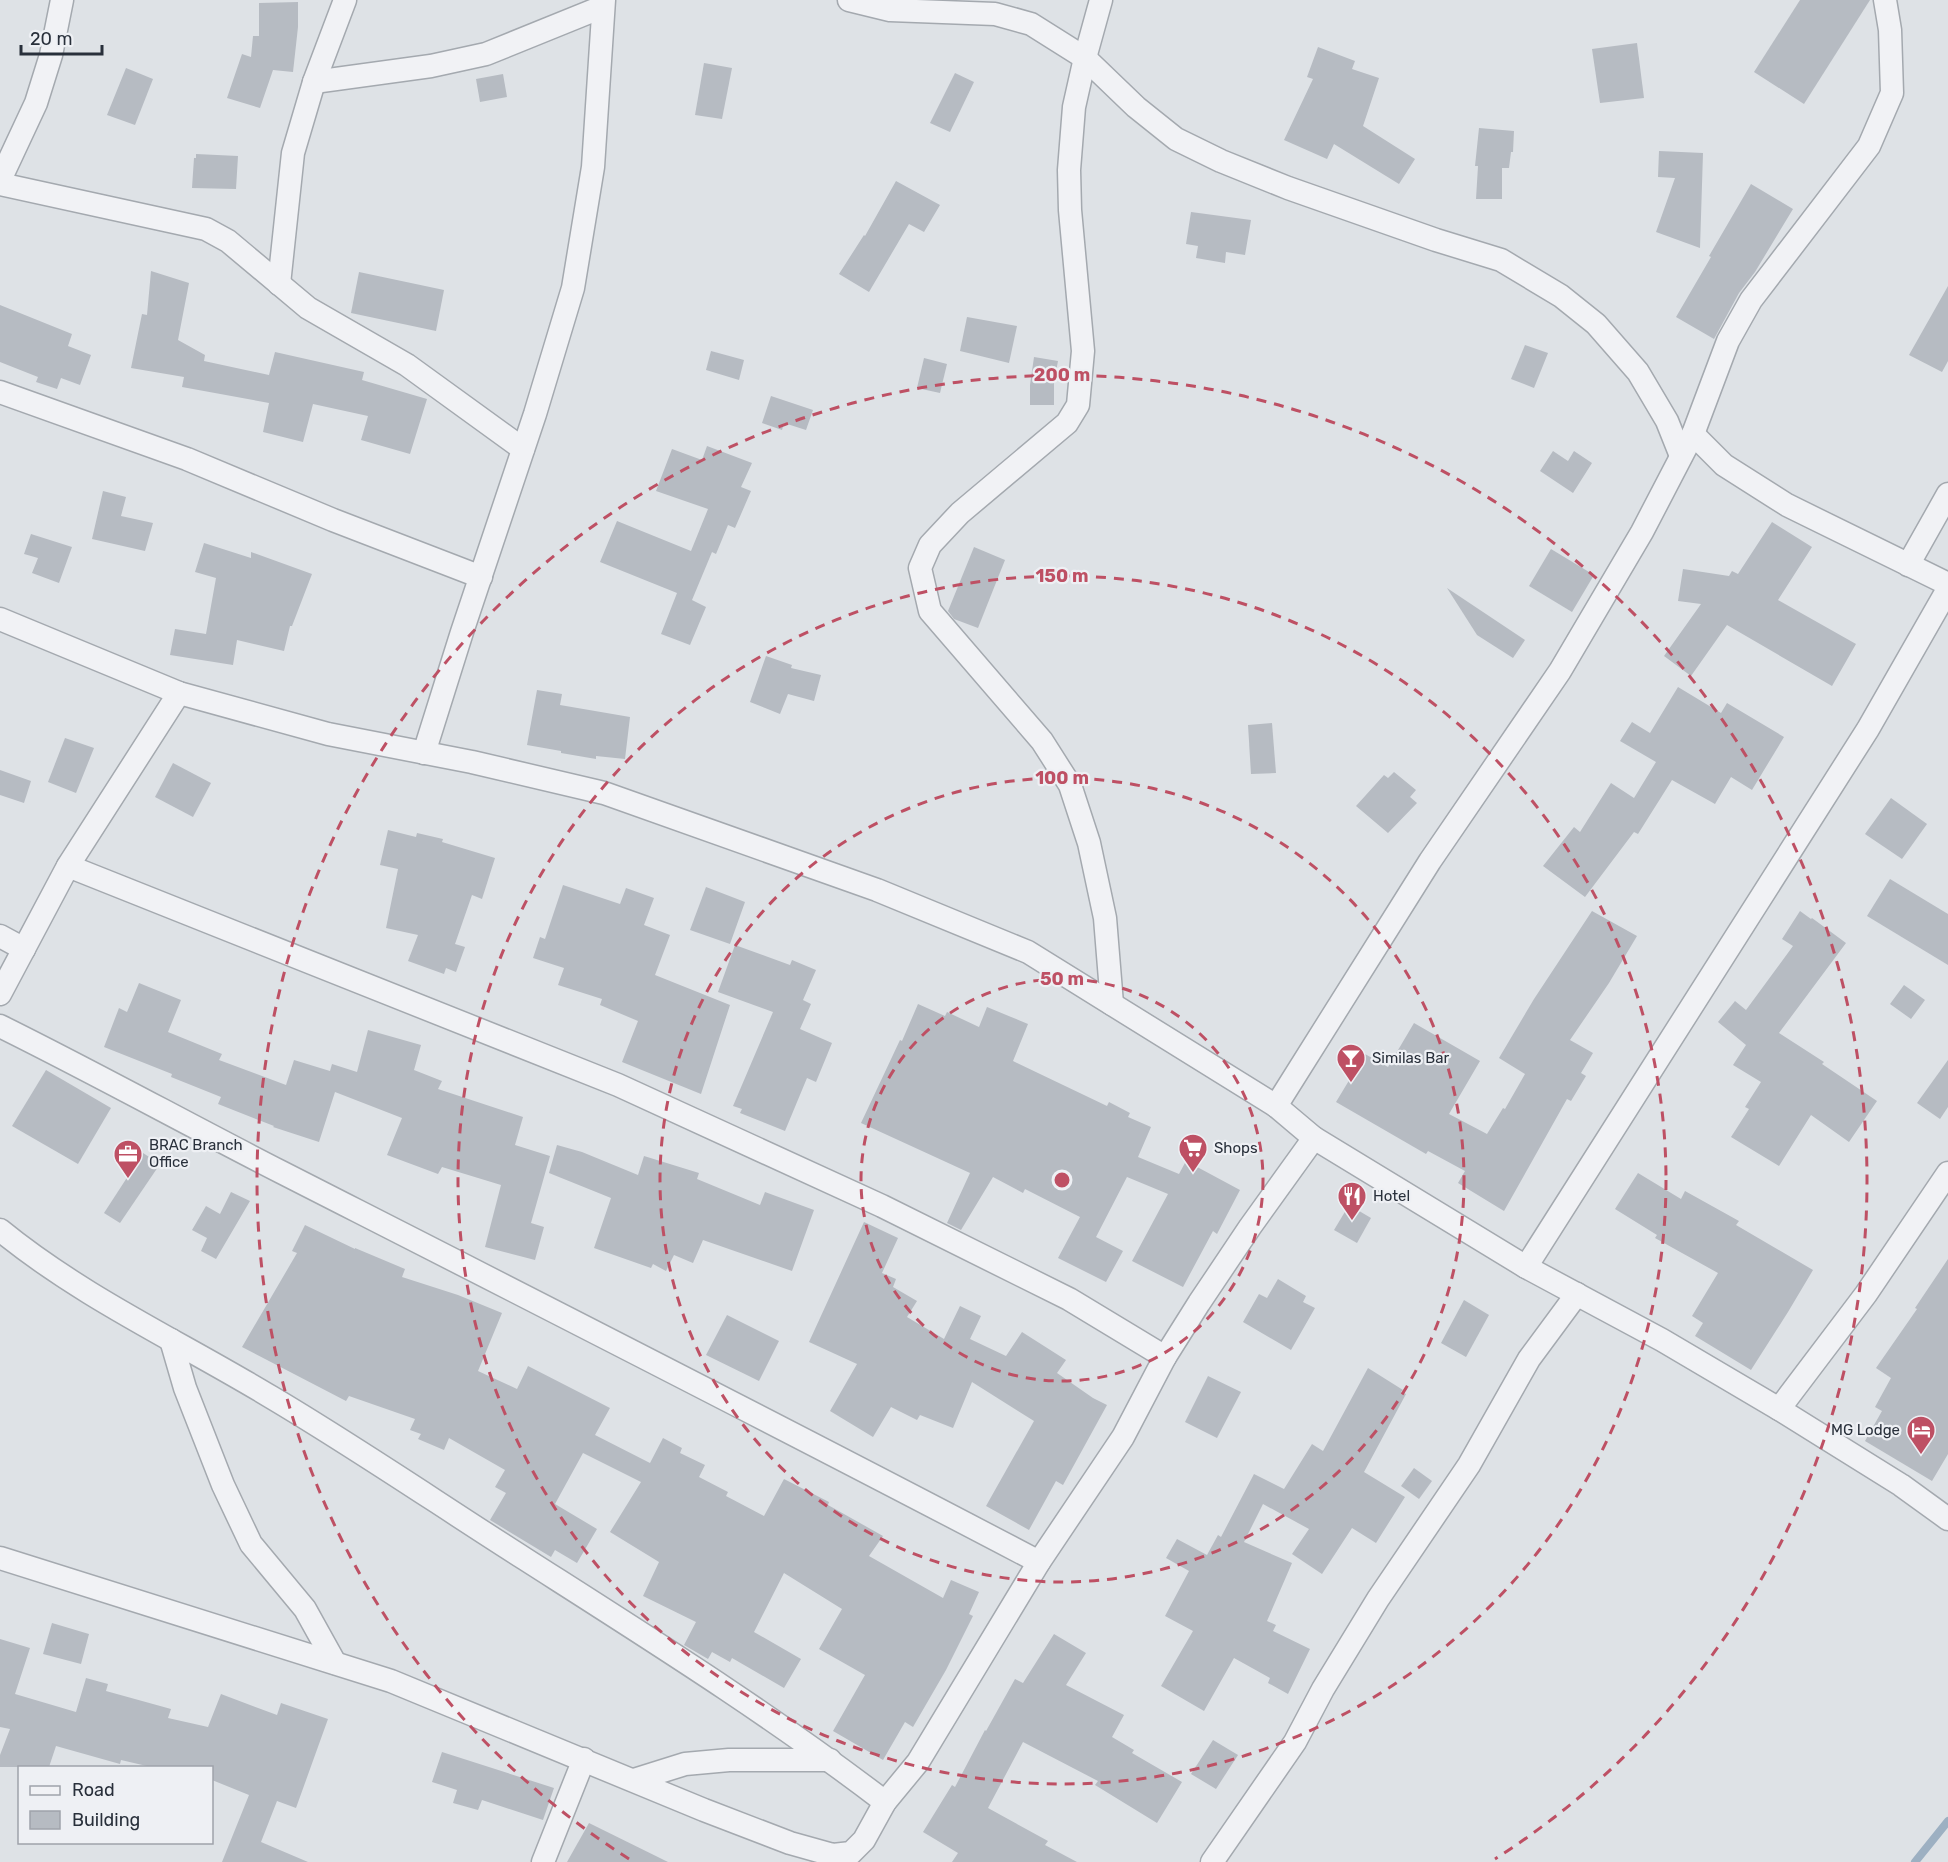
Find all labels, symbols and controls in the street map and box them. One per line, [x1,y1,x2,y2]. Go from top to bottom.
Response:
scale bar [21,18,102,56]
text: 20 m [30,28,72,50]
text: 200 m [1034,364,1090,386]
text: 150 m [1035,565,1089,587]
text: 100 m [1035,767,1089,789]
text: 50 m [1040,968,1084,990]
bar icon: Similas Bar [1335,1042,1367,1084]
place label: Similas Bar [1372,1049,1449,1067]
supermarket icon: Shops [1177,1132,1209,1174]
place label: BRAC Branch Office [149,1136,243,1171]
office icon: BRAC Branch Office [112,1138,144,1180]
place label: Shops [1214,1139,1258,1157]
centre of rings [1052,1170,1072,1190]
restaurant icon: Hotel [1336,1180,1368,1222]
place label: Hotel [1373,1187,1410,1205]
hotel icon: MG Lodge [1905,1414,1937,1456]
place label: MG Lodge [1831,1421,1900,1439]
legend [18,1766,213,1844]
text: Road [72,1779,115,1801]
text: Building [72,1809,140,1831]

